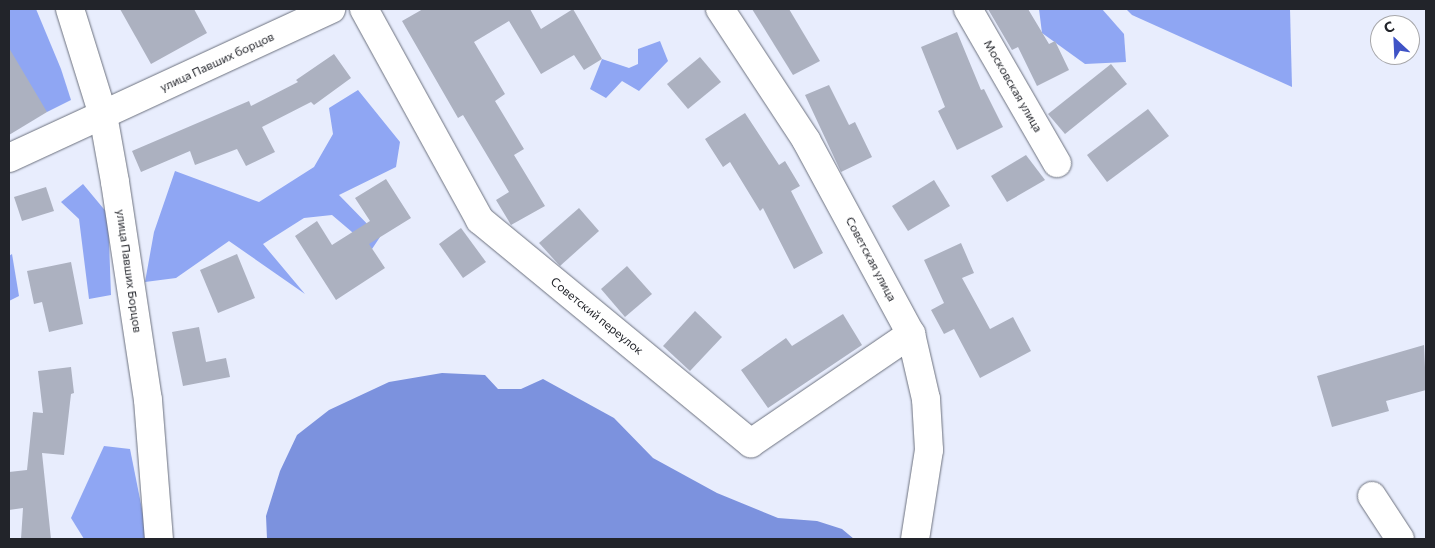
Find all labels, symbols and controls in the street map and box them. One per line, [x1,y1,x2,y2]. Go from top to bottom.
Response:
north arrow [1370,15,1420,65]
text: С [1381,17,1397,37]
street label: улица Павших борцов [158,29,276,95]
street label: Московская улица [981,37,1045,135]
street label: улица Павших Борцов [113,208,145,334]
street label: Советская улица [843,214,899,304]
street label: Советский переулок [548,274,646,358]

